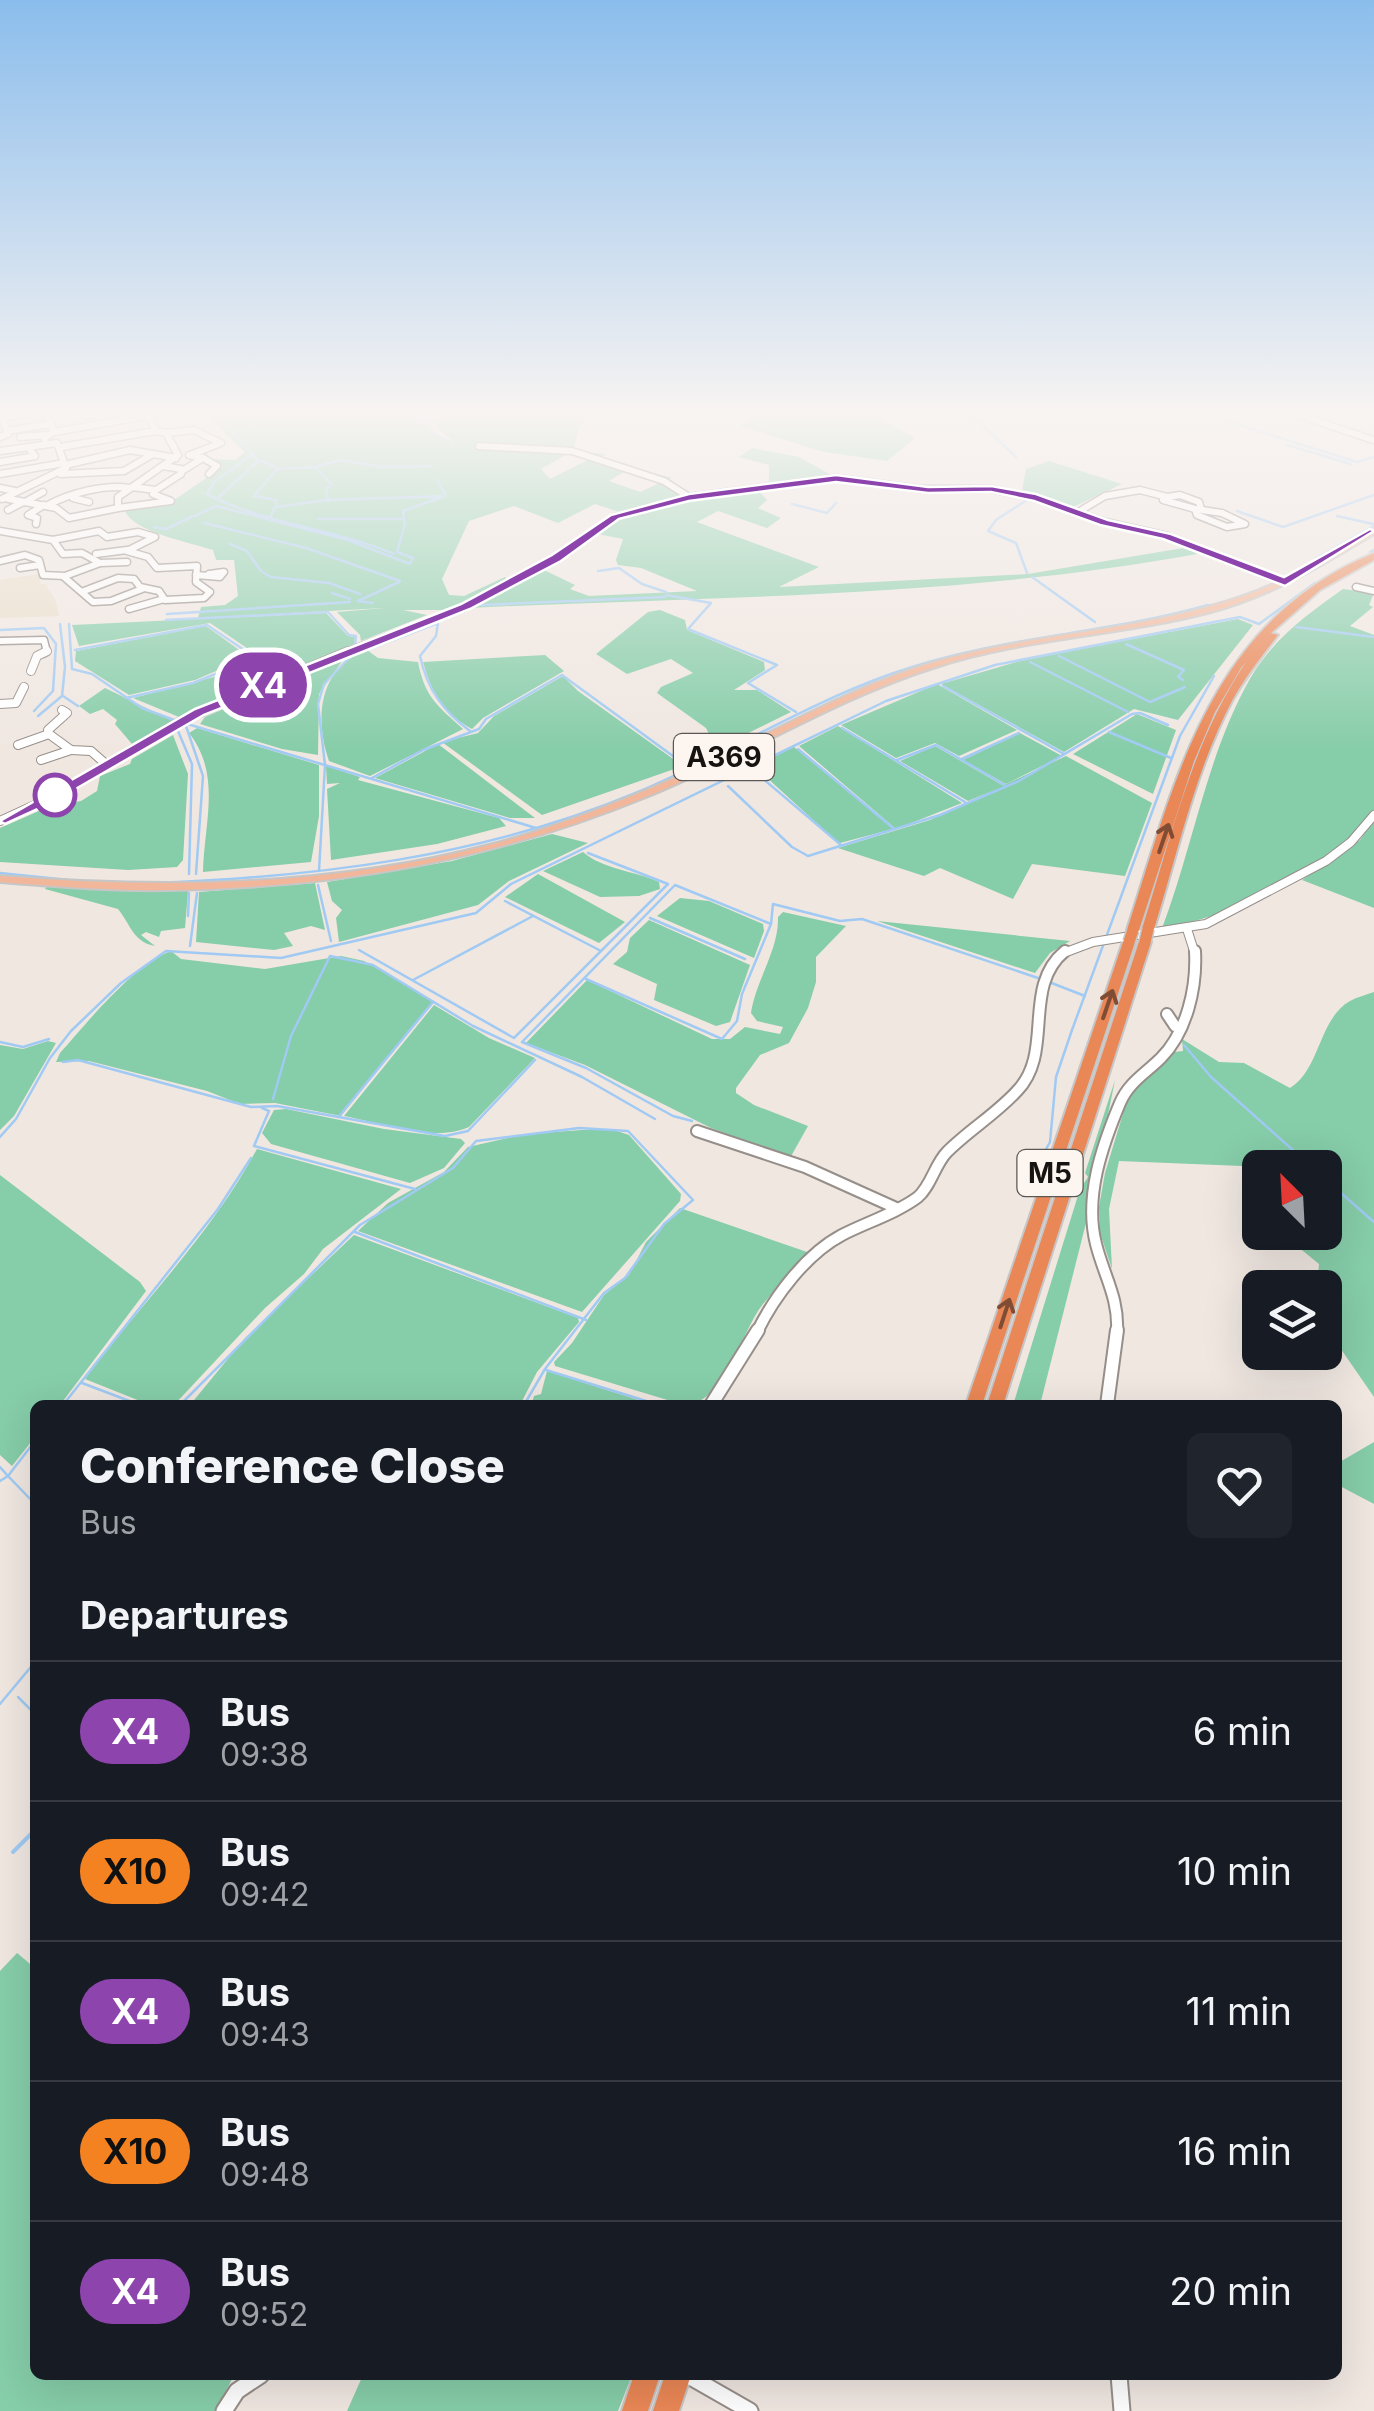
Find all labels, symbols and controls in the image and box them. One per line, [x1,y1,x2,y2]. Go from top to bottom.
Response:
line badge: X4 [218,652,308,718]
text: X4 [239,664,287,706]
road number: A369 [674,734,774,780]
unlabelled marker [34,774,76,816]
one-way arrow [1156,823,1174,854]
one-way arrow [1100,989,1118,1021]
road number: M5 [1018,1150,1082,1196]
north arrow [1242,1150,1342,1250]
map controls [1242,1150,1342,1370]
button: layers [1242,1270,1342,1370]
one-way arrow [997,1297,1015,1329]
button: heart [1187,1433,1292,1538]
text: Conference Close [80,1436,505,1495]
text: Bus [80,1503,137,1542]
text: Departures [80,1592,289,1638]
text: Bus [220,1689,290,1735]
text: 6 min [1193,1708,1292,1754]
text: X4 [111,1710,159,1752]
text: 09:38 [220,1735,309,1774]
text: Bus [220,1829,290,1875]
text: 10 min [1177,1848,1292,1894]
text: X10 [103,1850,167,1892]
text: 09:42 [220,1875,309,1914]
text: Bus [220,1969,290,2015]
text: 11 min [1185,1988,1292,2034]
text: X4 [111,1990,159,2032]
text: 09:43 [220,2015,310,2054]
text: Bus [220,2109,290,2155]
text: 16 min [1177,2128,1292,2174]
text: X10 [103,2130,167,2172]
text: 09:48 [220,2155,310,2194]
text: Bus [220,2249,290,2295]
text: 20 min [1169,2268,1292,2314]
text: X4 [111,2270,159,2312]
text: 09:52 [220,2295,308,2334]

